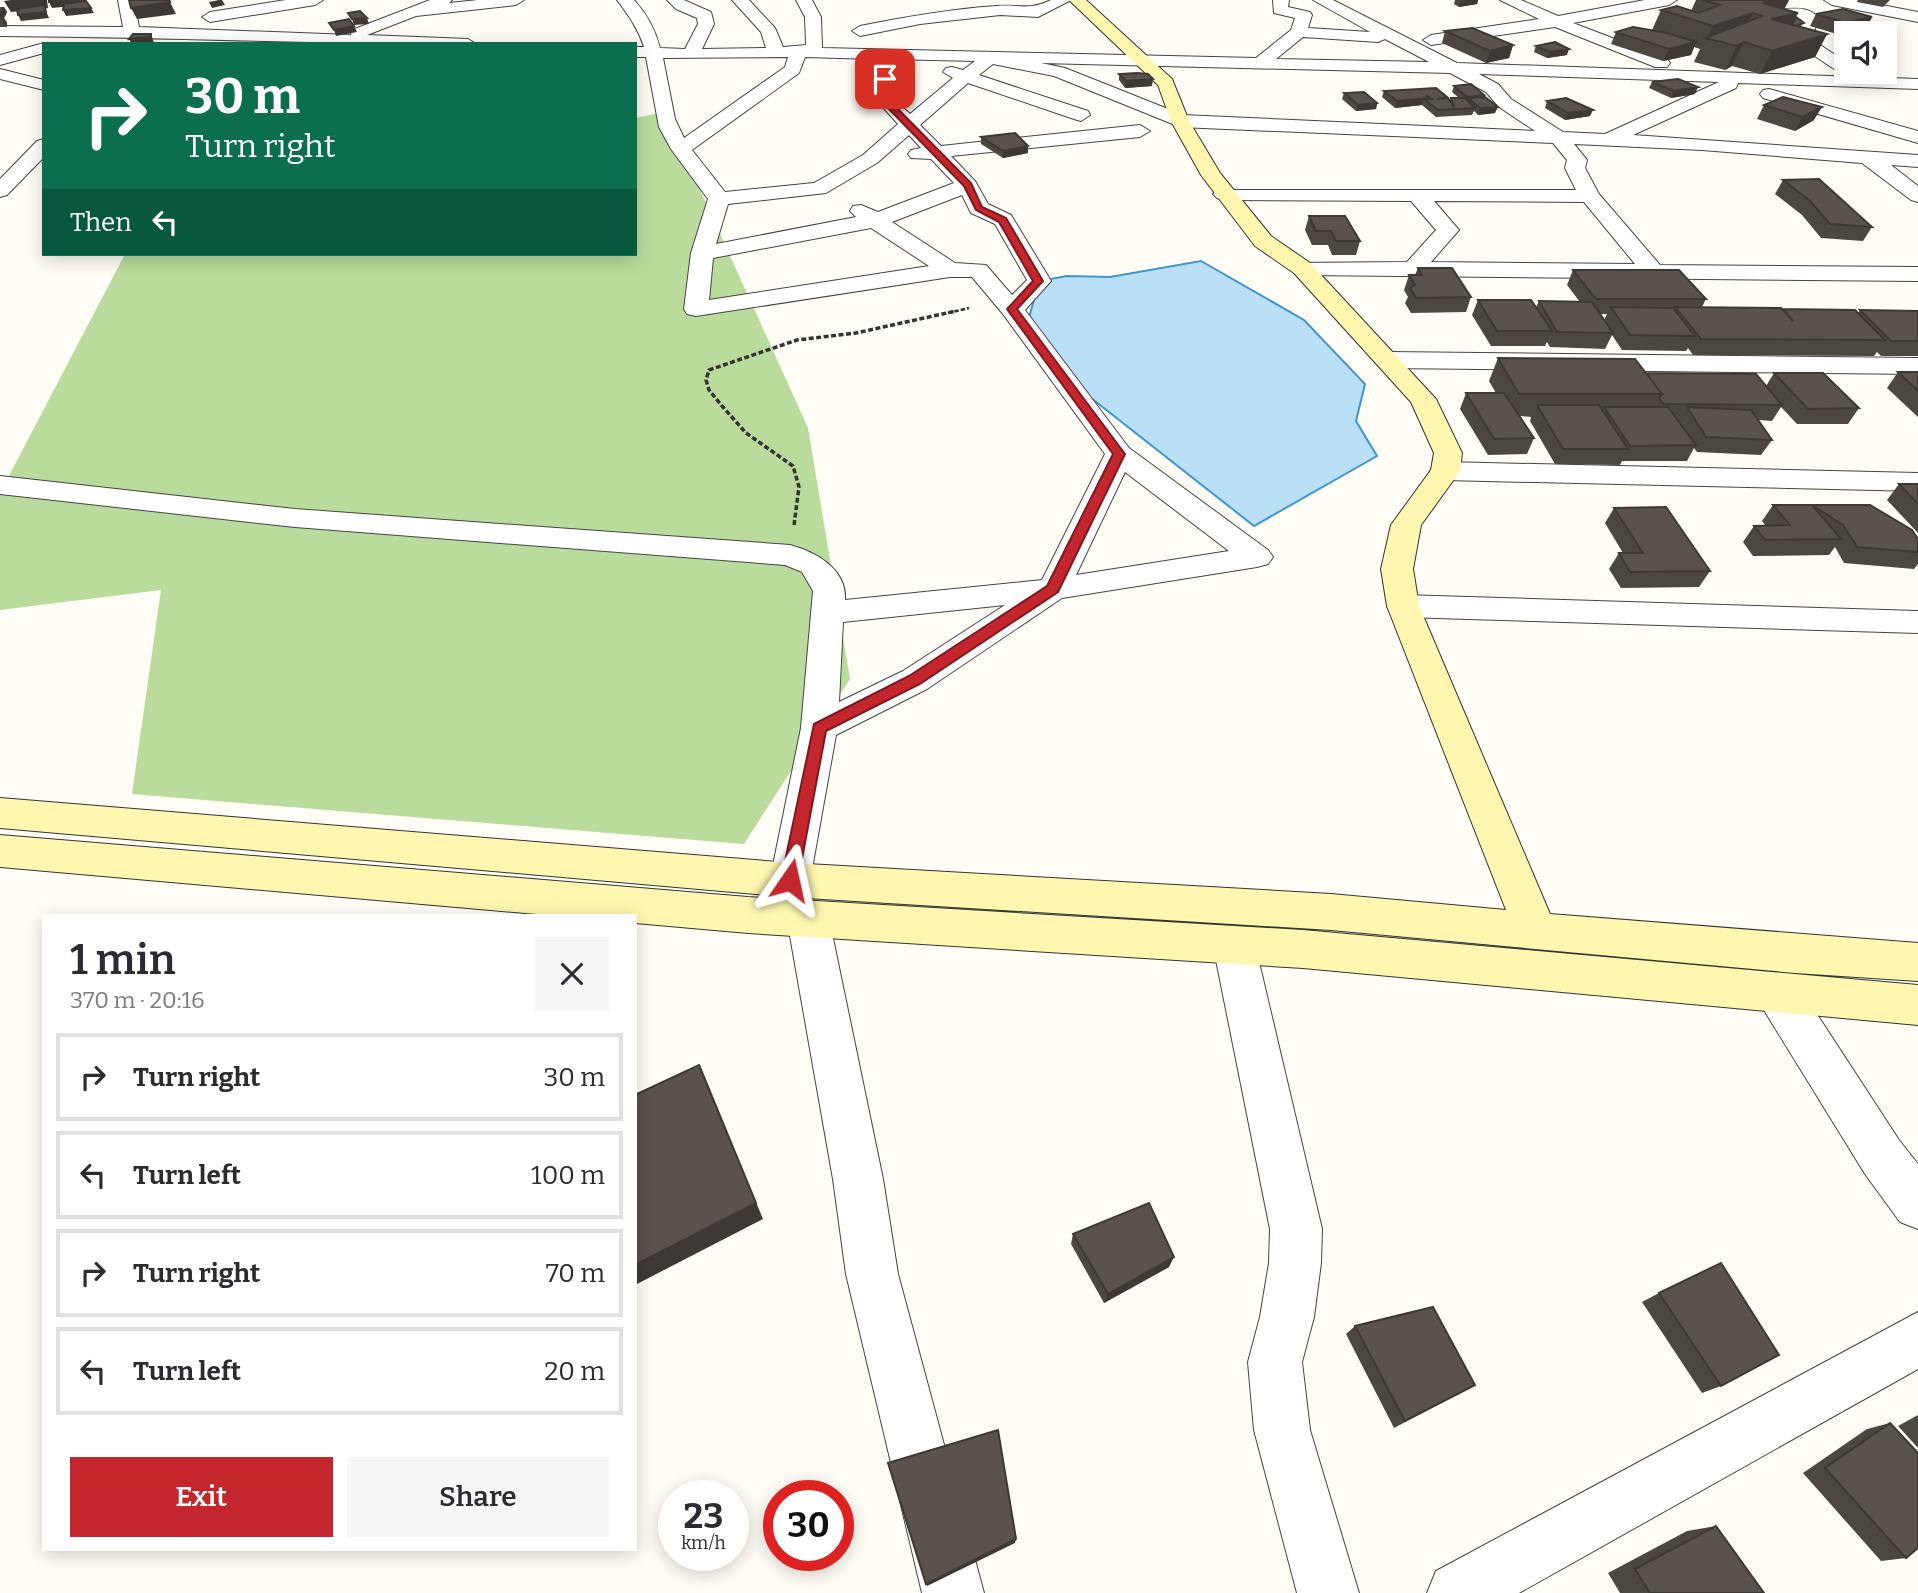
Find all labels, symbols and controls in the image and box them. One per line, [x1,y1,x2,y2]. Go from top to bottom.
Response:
map controls [1834,21,1897,84]
button: sound [1834,21,1897,84]
pin [855,49,915,109]
icon: arrive [866,60,904,98]
text: 30 m [185,67,300,126]
icon: right [70,70,161,161]
text: Turn right [185,127,336,165]
icon: left [146,203,184,241]
text: Then [70,207,132,238]
position arrow [753,843,827,917]
text: 1 min [70,935,176,985]
button: close [535,937,609,1011]
text: 370 m · 20:16 [70,986,205,1014]
icon: right [74,1058,112,1096]
text: Turn right [133,1062,260,1093]
text: 30 m [544,1062,605,1093]
icon: left [74,1156,112,1194]
text: Turn left [133,1160,241,1191]
text: 100 m [531,1160,605,1191]
icon: right [74,1254,112,1292]
text: Turn right [133,1258,260,1289]
text: 70 m [546,1258,605,1289]
icon: left [74,1352,112,1390]
text: Turn left [133,1356,241,1387]
text: 20 m [544,1356,605,1387]
button: Exit [70,1457,333,1537]
button: Share [347,1457,609,1537]
speed limit sign: 30 [763,1480,854,1571]
text: 23 [684,1495,723,1537]
text: km/h [681,1532,726,1554]

